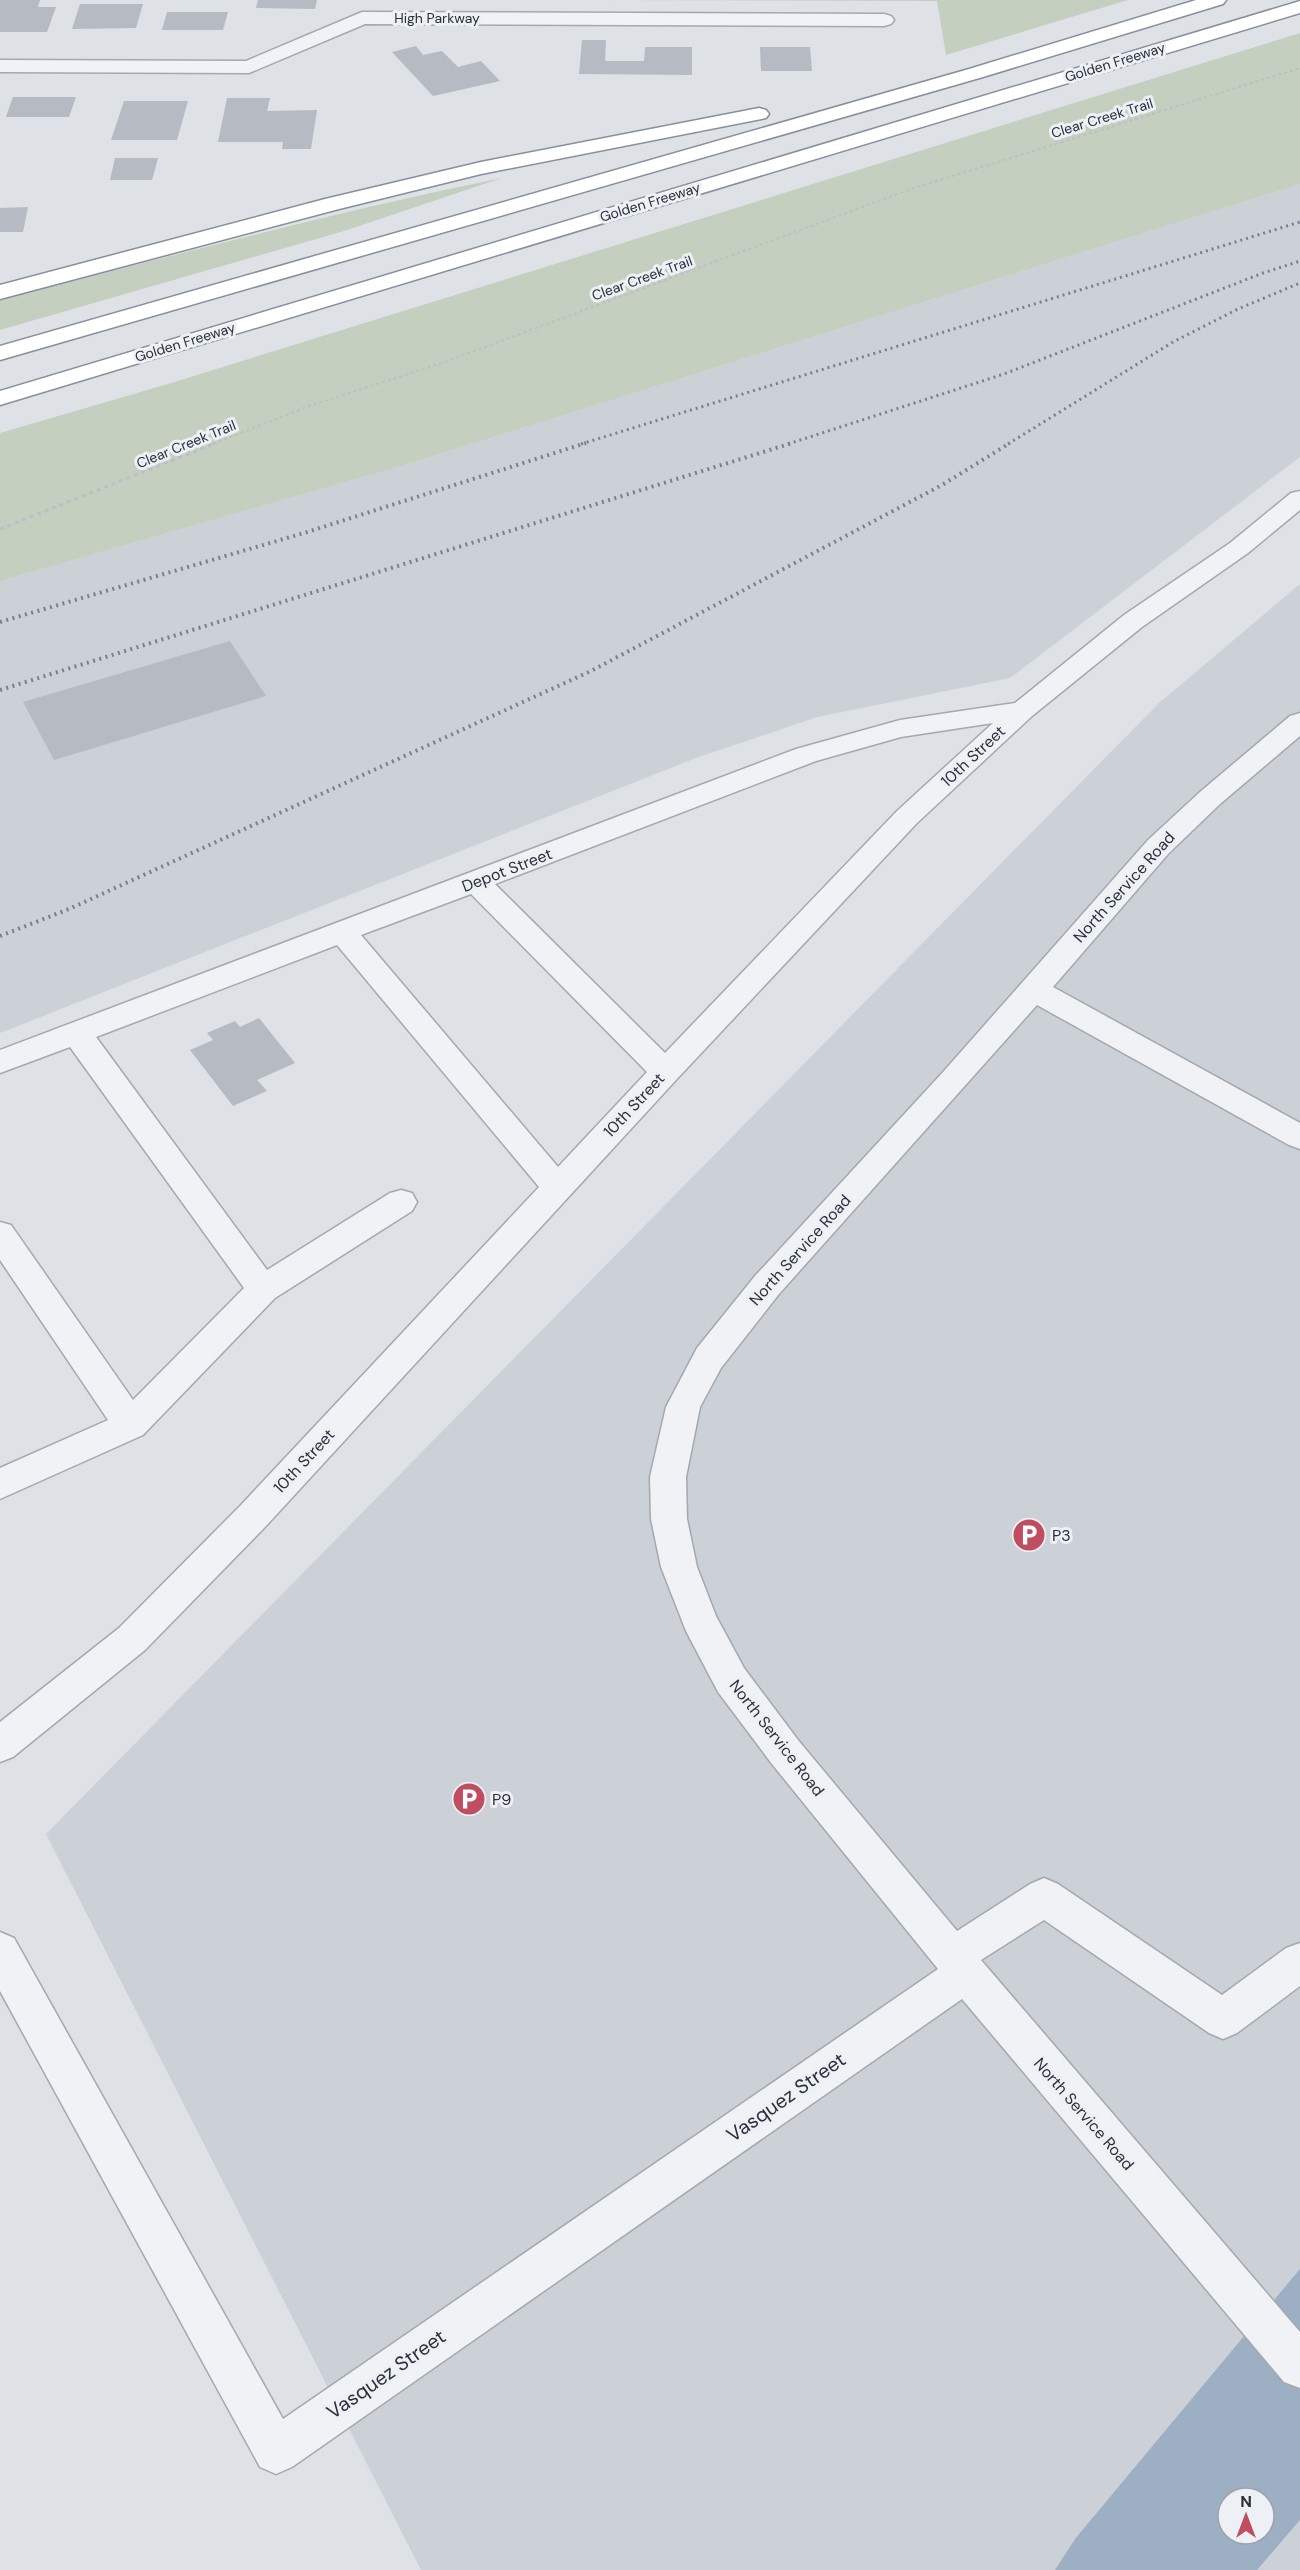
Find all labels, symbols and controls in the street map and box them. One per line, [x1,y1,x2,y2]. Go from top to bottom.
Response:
street label: High Parkway [394,9,480,27]
street label: Golden Freeway [1063,38,1168,86]
street label: Clear Creek Trail [1049,94,1155,142]
street label: Golden Freeway [598,178,703,226]
street label: Clear Creek Trail [589,251,695,305]
street label: Golden Freeway [133,318,238,366]
street label: Clear Creek Trail [134,416,238,472]
street label: 10th Street [936,721,1010,791]
street label: North Service Road [1069,827,1179,947]
street label: Depot Street [459,843,555,897]
street label: 10th Street [599,1068,669,1142]
street label: North Service Road [745,1190,855,1310]
street label: 10th Street [269,1424,339,1498]
parking icon: P3 [1011,1517,1047,1553]
place label: P3 [1052,1525,1071,1546]
street label: North Service Road [725,1675,829,1801]
parking icon: P9 [451,1781,487,1817]
place label: P9 [492,1789,511,1810]
street label: Vasquez Street [721,2046,851,2148]
street label: North Service Road [1029,2053,1139,2175]
street label: Vasquez Street [321,2323,451,2425]
north arrow [1216,2486,1276,2546]
text: N [1240,2491,1252,2512]

